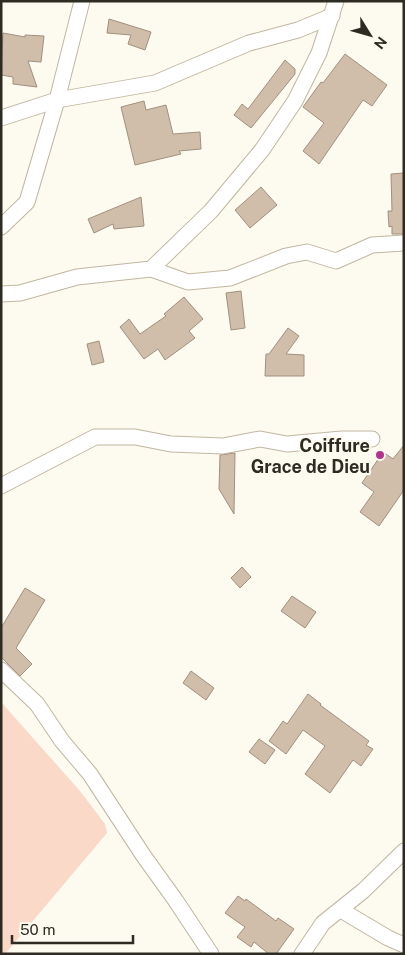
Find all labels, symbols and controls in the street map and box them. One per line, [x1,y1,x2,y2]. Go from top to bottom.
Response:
north arrow [345,10,395,60]
text: N [371,34,390,52]
place label: Coiffure Grace de Dieu [251,435,370,477]
marker: Coiffure Grace de Dieu [374,449,386,461]
scale bar [12,912,134,944]
text: 50 m [20,921,55,938]

